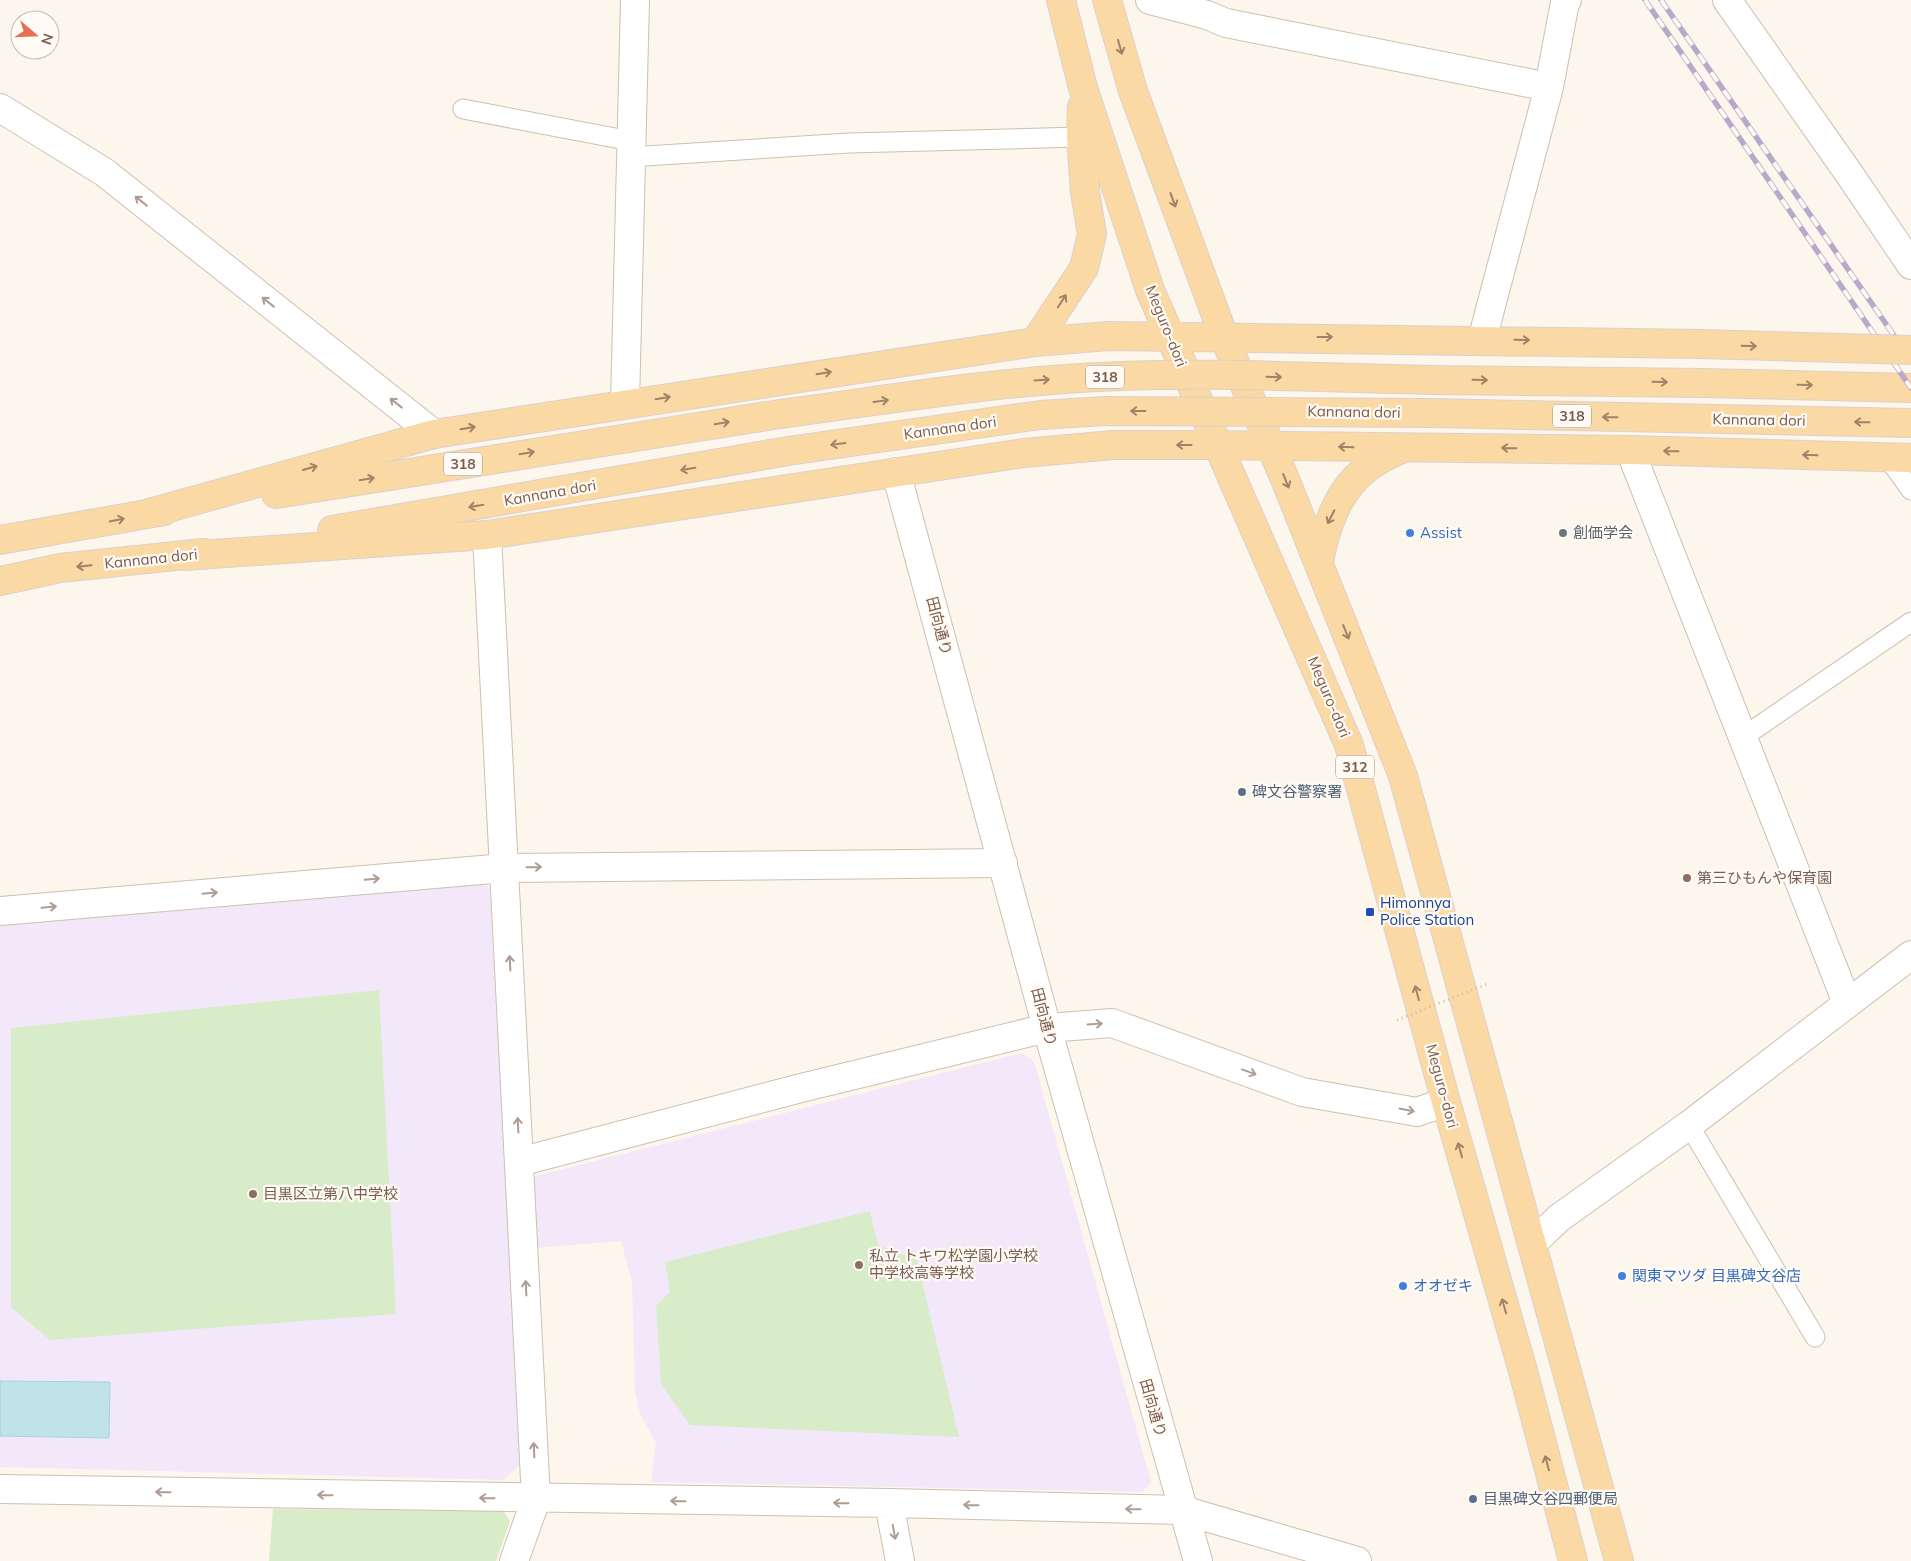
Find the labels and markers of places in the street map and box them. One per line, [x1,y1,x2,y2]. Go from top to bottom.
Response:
place label: Assist [1420,523,1462,542]
place label: 創価学会 [1573,523,1633,542]
marker: Assist [1404,527,1416,539]
marker: 創価学会 [1557,527,1569,539]
place label: 碑文谷警察署 [1252,782,1342,801]
marker: 碑文谷警察署 [1236,786,1248,798]
place label: 第三ひもんや保育園 [1697,868,1832,887]
marker: 第三ひもんや保育園 [1681,872,1693,884]
place label: Himonnya Police Station [1380,893,1474,929]
marker: Himonnya Police Station [1364,906,1376,918]
place label: 目黒区立第八中学校 [263,1184,398,1203]
marker: 目黒区立第八中学校 [247,1188,259,1200]
place label: 私立 トキワ松学園小学校 中学校高等学校 [869,1246,1038,1282]
marker: 私立 トキワ松学園小学校 中学校高等学校 [853,1259,865,1271]
place label: 関東マツダ 目黒碑文谷店 [1632,1266,1801,1285]
marker: 関東マツダ 目黒碑文谷店 [1616,1270,1628,1282]
place label: オオゼキ [1413,1276,1473,1295]
marker: オオゼキ [1397,1280,1409,1292]
place label: 目黒碑文谷四郵便局 [1483,1489,1618,1508]
marker: 目黒碑文谷四郵便局 [1467,1493,1479,1505]

